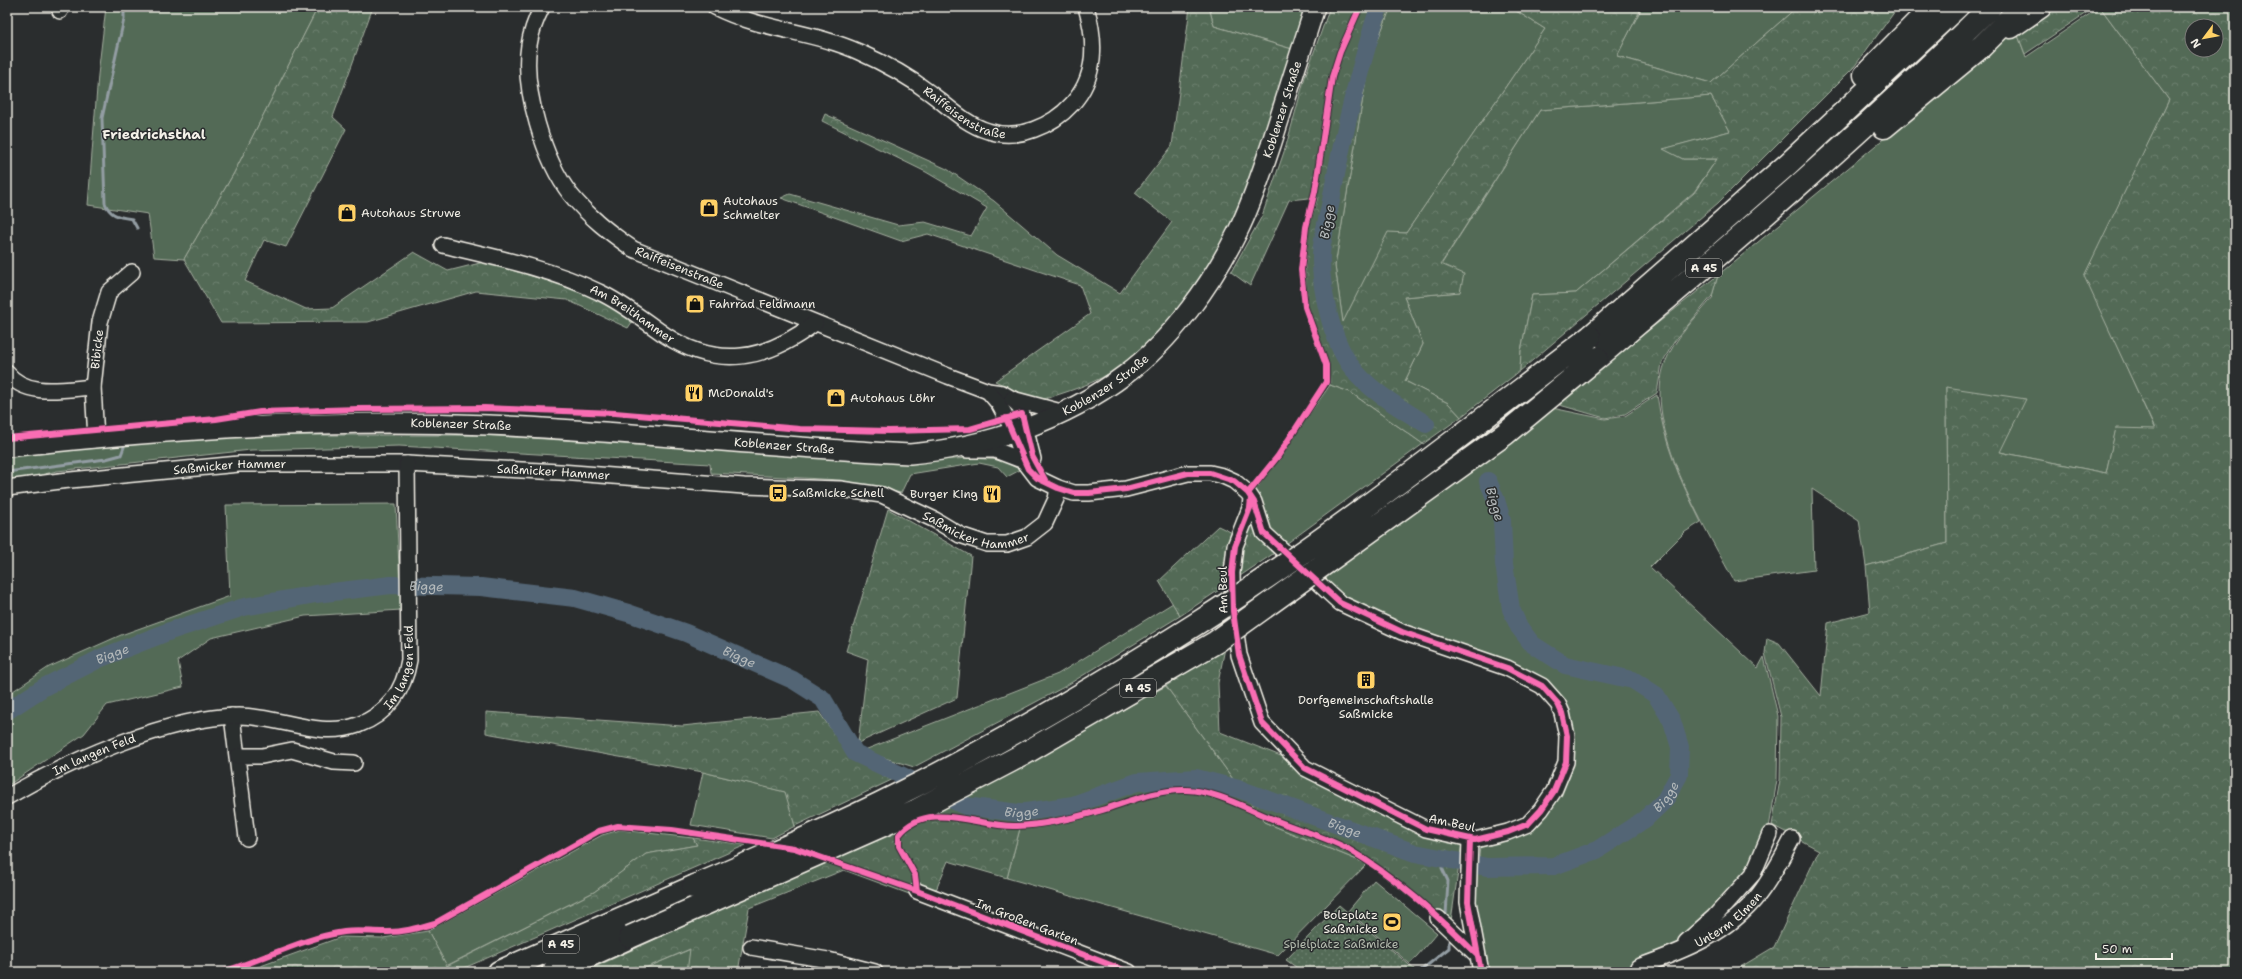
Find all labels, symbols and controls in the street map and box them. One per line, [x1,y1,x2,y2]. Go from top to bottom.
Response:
north arrow [2184,18,2224,58]
text: N [2187,35,2205,51]
street label: Koblenzer Straße [1259,59,1305,160]
street label: Raiffeisenstraße [920,83,1007,142]
district label: Friedrichsthal [102,125,206,143]
place label: Autohaus Schmelter [723,193,781,223]
shop icon: Autohaus Schmelter [698,197,720,219]
shop icon: Autohaus Struwe [336,202,358,224]
water label: Bigge [1316,204,1338,240]
place label: Autohaus Struwe [361,205,461,221]
street label: Raiffeisenstraße [633,243,727,293]
road number: A 45 [1686,259,1722,277]
street label: Am Breithammer [587,281,678,347]
shop icon: Fahrrad Feldmann [684,293,706,315]
place label: Fahrrad Feldmann [709,296,815,312]
street label: Bibicke [87,328,107,370]
street label: Koblenzer Straße [1060,351,1152,419]
restaurant icon: McDonald's [683,382,705,404]
place label: McDonald's [708,385,774,401]
shop icon: Autohaus Löhr [825,387,847,409]
place label: Autohaus Löhr [850,390,936,406]
street label: Koblenzer Straße [411,415,512,434]
street label: Koblenzer Straße [733,434,835,457]
street label: Saßmicker Hammer [173,456,287,478]
street label: Saßmicker Hammer [497,461,611,484]
bus stop icon: Saßmicke Schell [767,482,789,504]
restaurant icon: Burger King [981,483,1003,505]
place label: Saßmicke Schell [792,485,885,501]
water label: Bigge [1482,485,1508,523]
place label: Burger King [910,486,978,502]
street label: Saßmicker Hammer [920,507,1031,552]
street label: Am Beul [1215,566,1231,614]
water label: Bigge [409,577,444,595]
street label: Im langen Feld [380,625,417,713]
water label: Bigge [92,639,131,668]
water label: Bigge [720,642,759,671]
building icon: Dorfgemeinschaftshalle Saßmicke [1355,669,1377,691]
road number: A 45 [1120,679,1156,697]
place label: Dorfgemeinschaftshalle Saßmicke [1298,692,1434,722]
street label: Im langen Feld [50,730,138,779]
water label: Bigge [1649,778,1682,816]
water label: Bigge [1003,802,1040,822]
street label: Am Beul [1427,810,1477,836]
water label: Bigge [1326,814,1364,841]
street label: Unterm Elmen [1692,889,1765,951]
street label: Im Großen Garten [973,895,1081,949]
place label: Bolzplatz Saßmicke [1323,907,1378,937]
sports icon: Bolzplatz Saßmicke [1381,911,1403,933]
road number: A 45 [543,935,579,953]
scale bar [2096,935,2172,961]
park label: Spielplatz Saßmicke [1283,936,1399,952]
text: 50 m [2102,941,2132,957]

